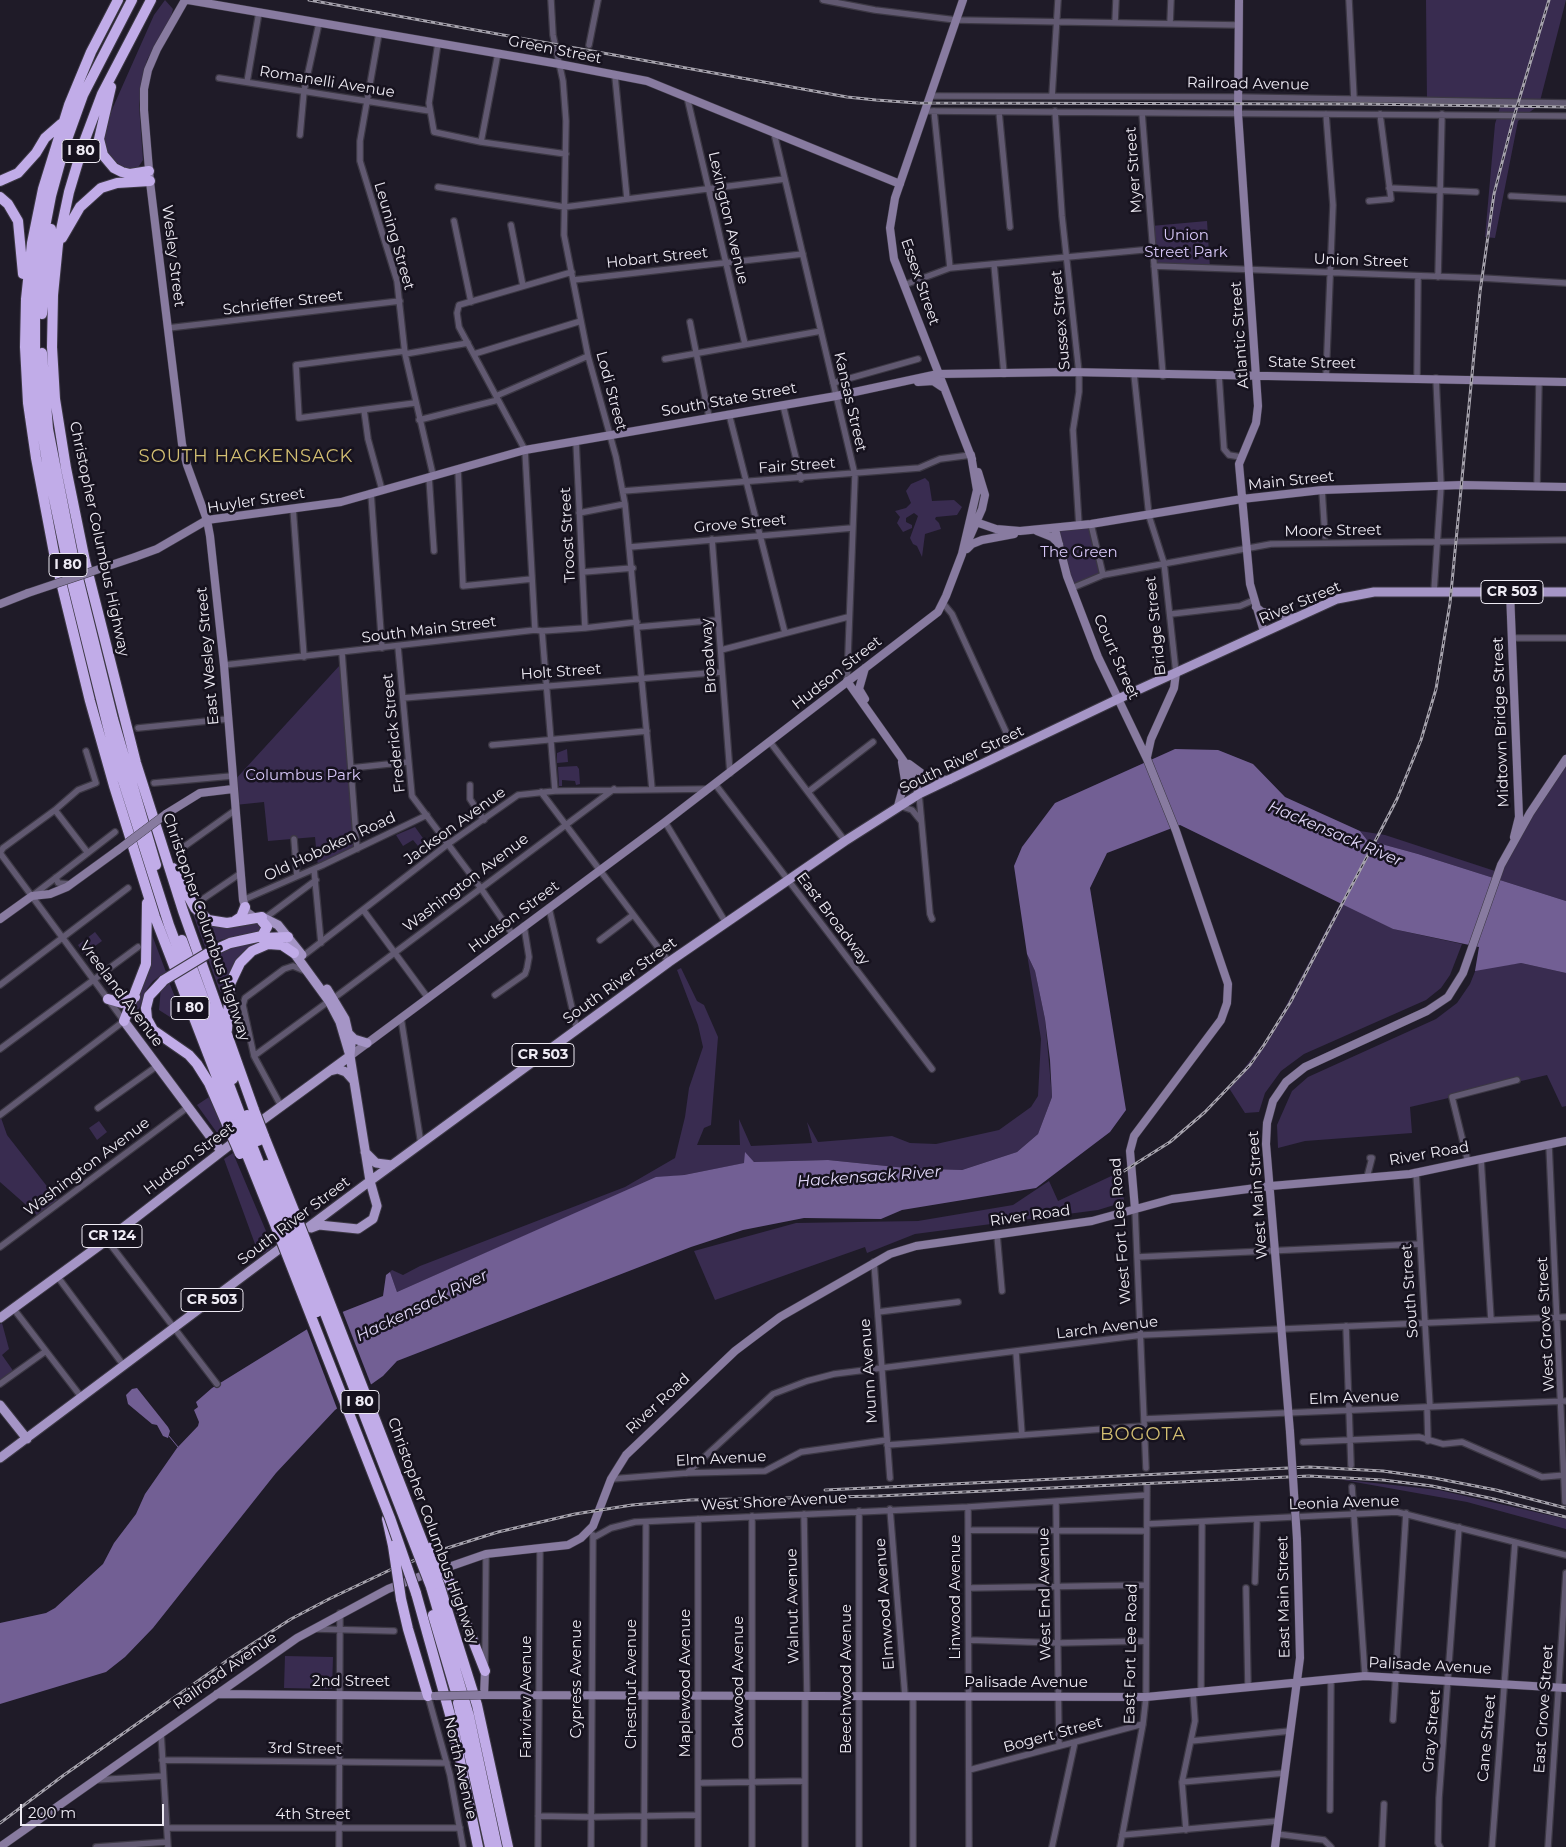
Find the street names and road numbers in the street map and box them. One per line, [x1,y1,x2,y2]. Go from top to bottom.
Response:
street label: Green Street [507,32,603,68]
street label: Romanelli Avenue [258,62,396,102]
street label: Railroad Avenue [1187,74,1309,94]
street label: Myer Street [1122,126,1146,214]
road number: I 80 [62,140,100,162]
street label: Lexington Avenue [704,150,752,286]
street label: Leuning Street [370,180,418,292]
street label: Wesley Street [158,204,188,308]
street label: Essex Street [897,236,943,328]
street label: Hobart Street [605,244,709,272]
street label: Union Street [1313,250,1409,272]
street label: Sussex Street [1048,269,1074,371]
street label: Atlantic Street [1227,281,1253,389]
street label: Schrieffer Street [222,287,344,319]
street label: Lodi Street [592,349,630,433]
street label: Kansas Street [830,350,870,454]
street label: State Street [1268,353,1356,373]
street label: South State Street [660,379,798,421]
street label: Christopher Columbus Highway [65,420,133,658]
street label: Fair Street [758,454,836,478]
street label: Main Street [1247,468,1335,494]
street label: Huyler Street [206,484,306,518]
street label: Troost Street [557,487,579,583]
street label: Grove Street [693,511,787,537]
street label: Moore Street [1284,521,1382,541]
road number: I 80 [49,554,87,576]
street label: Bridge Street [1142,575,1170,677]
street label: River Street [1256,578,1344,628]
road number: CR 503 [1481,580,1543,604]
street label: East Wesley Street [193,586,223,726]
street label: Court Street [1089,612,1143,702]
street label: South Main Street [361,613,497,647]
street label: Broadway [697,618,721,694]
street label: Hudson Street [789,632,885,714]
street label: Midtown Bridge Street [1489,636,1513,808]
street label: Holt Street [520,660,602,684]
street label: Frederick Street [379,672,409,794]
street label: South River Street [897,722,1027,798]
street label: Jackson Avenue [401,783,509,869]
street label: Old Hoboken Road [261,809,399,885]
street label: Christopher Columbus Highway [158,811,254,1043]
street label: Washington Avenue [400,830,532,936]
street label: East Broadway [792,869,874,969]
street label: Hudson Street [465,877,563,957]
street label: South River Street [560,934,680,1028]
street label: Vreeland Avenue [75,938,167,1050]
road number: I 80 [171,996,209,1020]
road number: CR 503 [512,1044,574,1066]
street label: Washington Avenue [21,1114,153,1220]
street label: Hudson Street [140,1119,238,1199]
street label: West Main Street [1245,1130,1271,1260]
street label: River Road [1388,1138,1470,1170]
street label: West Fort Lee Road [1107,1157,1135,1305]
street label: South River Street [234,1173,354,1269]
street label: River Road [989,1201,1071,1231]
road number: CR 124 [82,1224,142,1248]
street label: South Street [1398,1243,1422,1339]
street label: West Grove Street [1533,1256,1559,1392]
road number: CR 503 [181,1288,243,1312]
street label: Larch Avenue [1055,1313,1159,1343]
street label: Munn Avenue [856,1318,882,1424]
street label: River Road [622,1370,694,1438]
street label: Elm Avenue [1308,1387,1400,1409]
road number: I 80 [341,1390,379,1414]
street label: Christopher Columbus Highway [384,1415,482,1647]
street label: Elm Avenue [675,1448,767,1470]
street label: West Shore Avenue [700,1489,848,1515]
street label: Leonia Avenue [1288,1492,1400,1514]
street label: West End Avenue [1035,1527,1055,1661]
street label: Linwood Avenue [947,1534,965,1660]
street label: East Main Street [1274,1535,1294,1659]
street label: Elmwood Avenue [871,1537,899,1671]
street label: Walnut Avenue [783,1548,803,1664]
street label: East Fort Lee Road [1121,1583,1141,1725]
street label: Beechwood Avenue [838,1604,856,1754]
street label: Maplewood Avenue [677,1609,695,1757]
street label: Oakwood Avenue [730,1616,748,1748]
street label: Chestnut Avenue [623,1619,641,1749]
street label: Cypress Avenue [568,1620,586,1738]
street label: Railroad Avenue [170,1629,280,1713]
street label: Fairview Avenue [518,1635,536,1759]
street label: East Grove Street [1531,1644,1557,1774]
street label: Palisade Avenue [1368,1654,1492,1678]
street label: 2nd Street [312,1673,390,1691]
street label: Palisade Avenue [964,1674,1088,1692]
street label: Gray Street [1419,1689,1445,1773]
street label: Cane Street [1474,1693,1500,1783]
street label: Bogert Street [1002,1713,1104,1757]
street label: North Avenue [439,1715,481,1821]
street label: 3rd Street [268,1739,342,1759]
street label: 4th Street [275,1806,351,1824]

